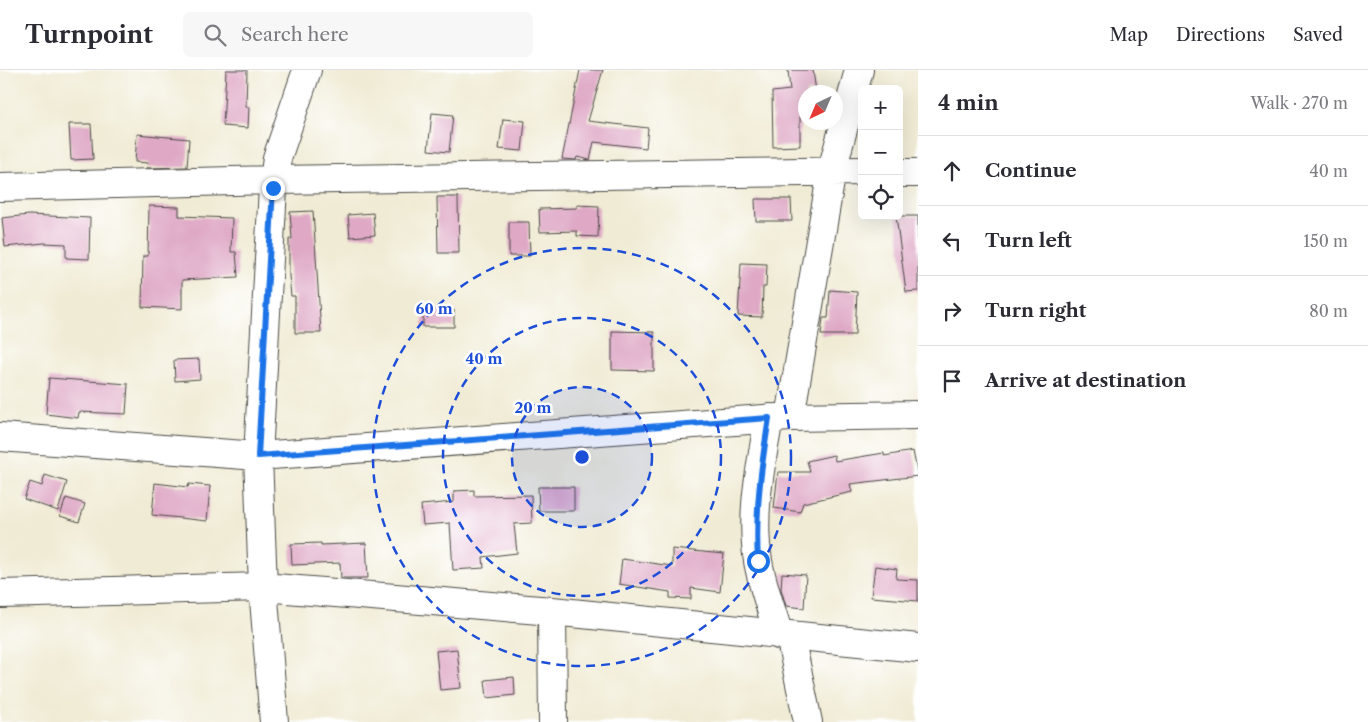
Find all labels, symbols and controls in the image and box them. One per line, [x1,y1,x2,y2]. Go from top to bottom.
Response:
search box [183,12,533,57]
text: Turnpoint [25,20,153,49]
icon: search [201,21,229,49]
text: Search here [241,23,349,46]
text: Map [1109,24,1148,46]
text: Directions [1176,24,1265,46]
text: Saved [1293,24,1343,46]
north arrow [798,85,843,130]
map controls [858,85,903,220]
button: + [858,85,903,130]
text: 4 min [938,90,999,115]
text: Walk · 270 m [1250,93,1348,113]
button: − [858,130,903,175]
icon: ahead [938,157,966,185]
text: Continue [985,159,1077,182]
text: 40 m [1309,161,1348,181]
button: locate [858,175,903,220]
route end [262,177,285,200]
icon: left [938,227,966,255]
text: Turn left [985,229,1072,252]
text: 150 m [1303,231,1348,251]
icon: right [938,297,966,325]
text: 60 m [415,299,453,318]
text: Turn right [985,299,1086,322]
text: 80 m [1309,301,1348,321]
text: 40 m [465,349,503,368]
icon: arrive [938,367,966,395]
text: Arrive at destination [985,369,1186,392]
text: 20 m [514,398,552,417]
centre of rings [573,448,591,466]
route start [747,550,770,573]

